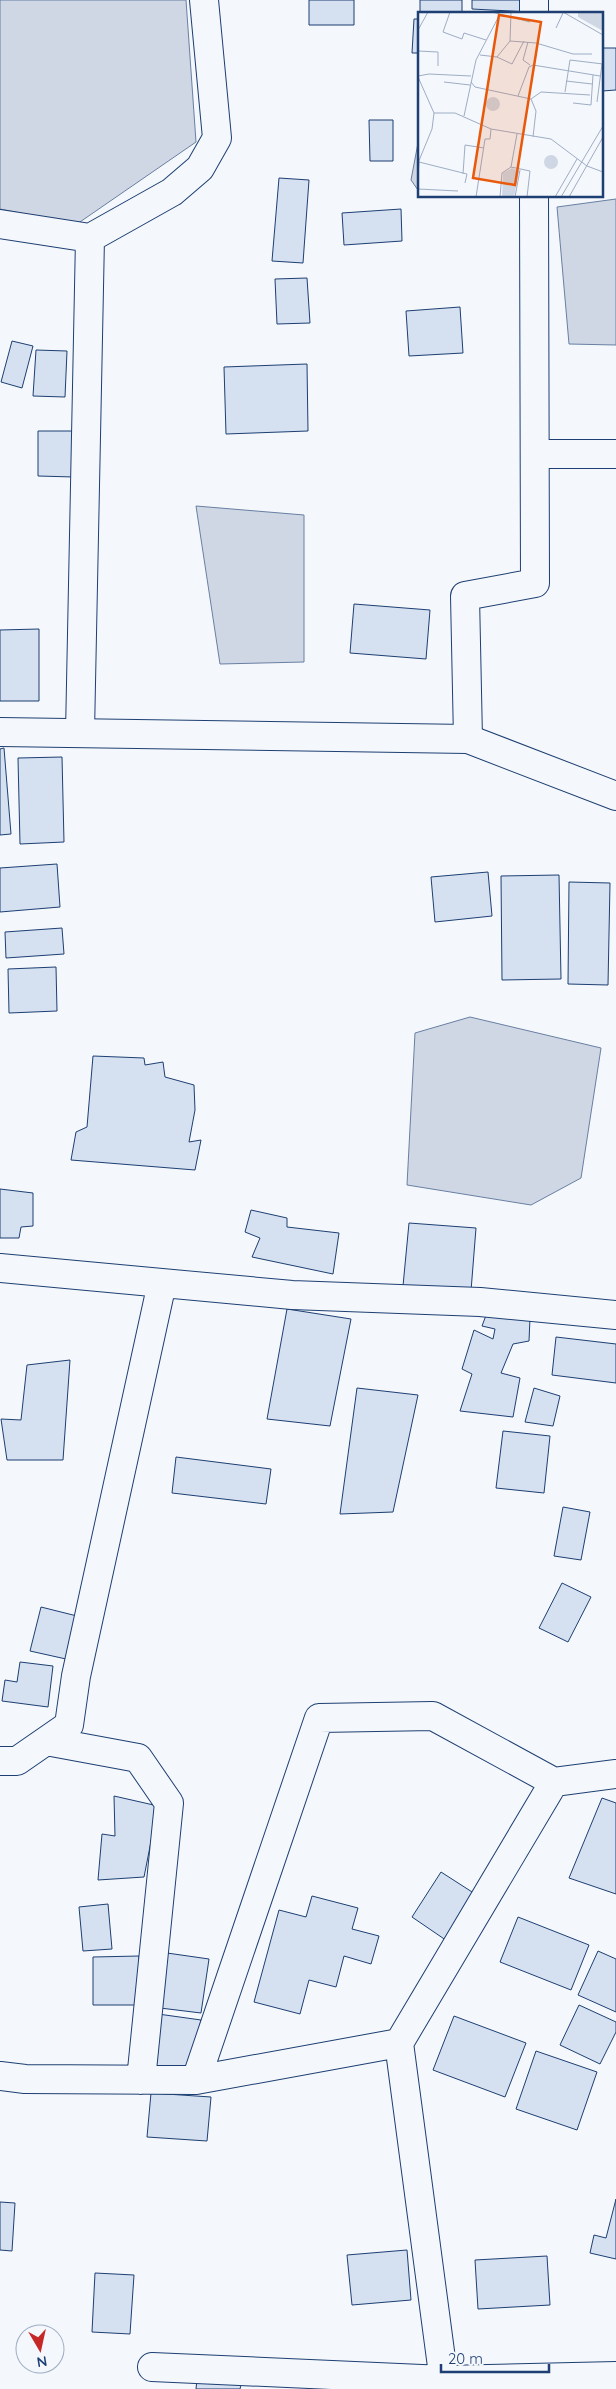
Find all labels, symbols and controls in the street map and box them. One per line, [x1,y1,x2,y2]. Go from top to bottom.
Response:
inset map [418,12,604,198]
north arrow [15,2324,65,2374]
scale bar [441,2342,548,2374]
text: 20 m [448,2349,483,2368]
text: N [36,2352,49,2372]

